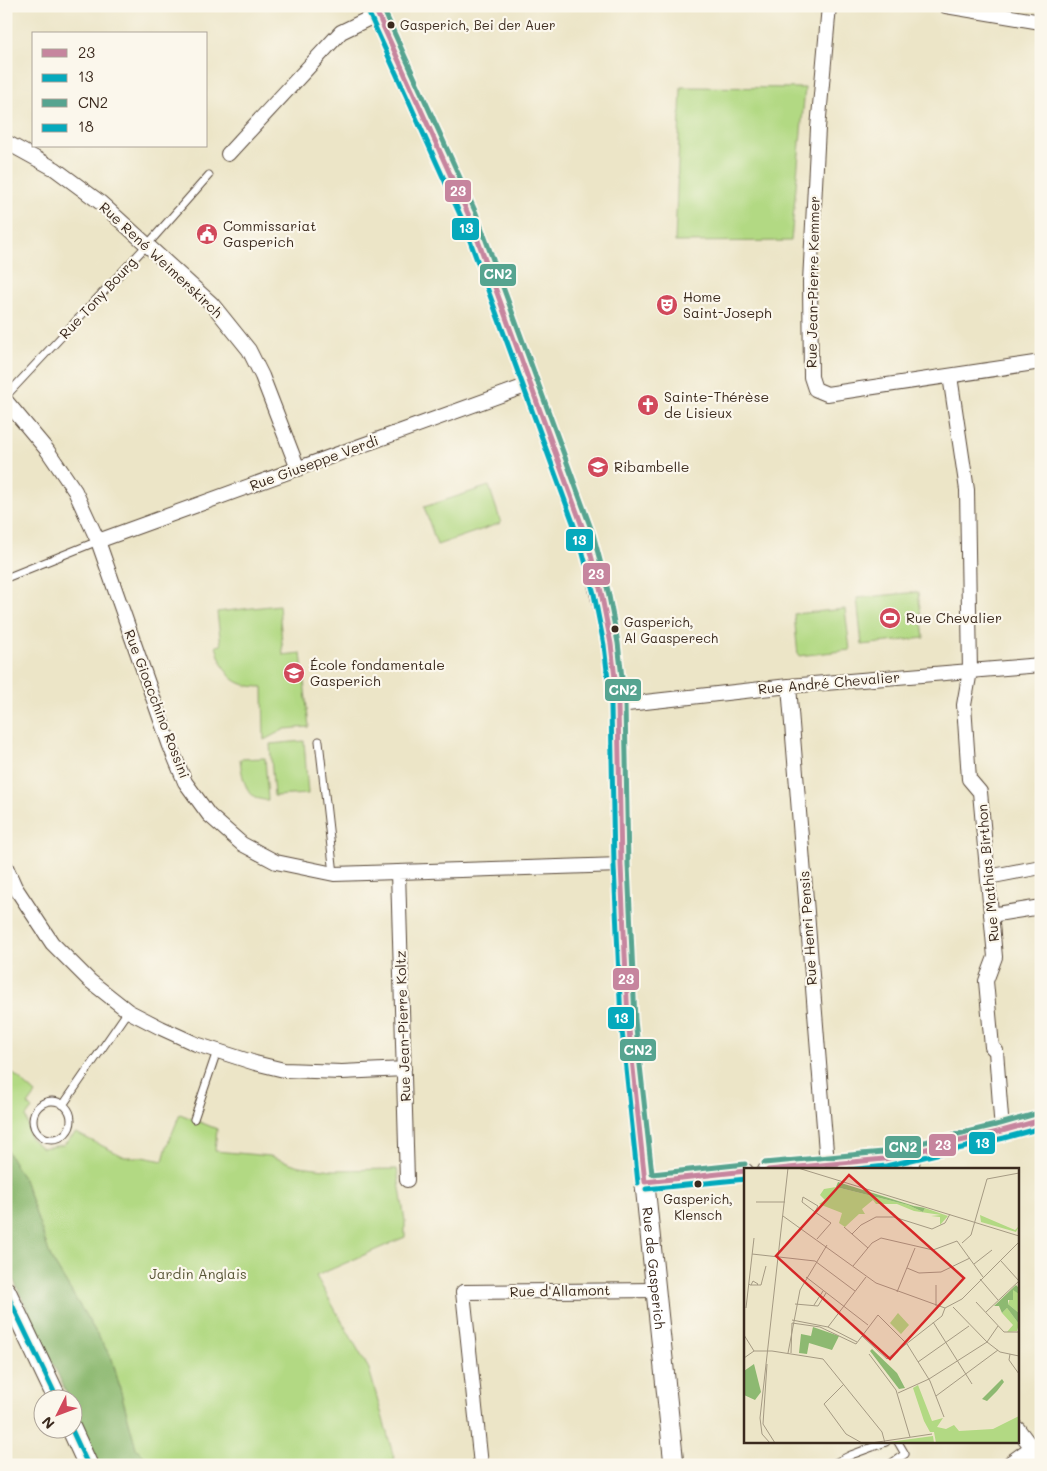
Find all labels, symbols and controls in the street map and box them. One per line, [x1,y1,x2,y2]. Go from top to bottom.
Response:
place label: Gasperich, Bei der Auer [400,16,556,33]
marker: Gasperich, Bei der Auer [386,20,396,30]
legend [32,32,208,148]
text: 23 [78,42,95,62]
text: 13 [78,66,94,86]
text: CN2 [78,92,108,112]
text: 18 [78,116,94,136]
line badge: 23 [444,179,472,203]
text: 23 [450,181,466,200]
street label: Rue Jean-Pierre Kemmer [801,196,824,368]
street label: Rue René Weimerskirch [96,197,227,322]
place label: Commissariat Gasperich [223,216,316,251]
line badge: 13 [451,217,480,241]
text: 13 [459,218,473,237]
public building icon: Commissariat Gasperich [195,222,219,246]
street label: Rue Tony Bourg [55,253,140,343]
line badge: CN2 [479,263,517,287]
text: CN2 [484,264,513,283]
place label: Home Saint-Joseph [683,287,772,322]
theatre icon: Home Saint-Joseph [655,293,679,317]
place label: Sainte-Thérèse de Lisieux [664,387,769,422]
church icon: Sainte-Thérèse de Lisieux [636,393,660,417]
street label: Rue Giuseppe Verdi [247,430,381,495]
school or university icon: Ribambelle [586,455,610,479]
place label: Ribambelle [614,457,689,476]
line badge: 13 [565,528,594,552]
text: 13 [572,530,586,549]
line badge: 23 [582,562,611,586]
text: 23 [588,564,604,583]
sports icon: Rue Chevalier [878,606,902,630]
place label: Rue Chevalier [906,608,1002,627]
place label: Gasperich, Al Gaasperech [624,613,718,646]
marker: Gasperich, Al Gaasperech [610,624,620,634]
street label: Rue Gioacchino Rossini [120,627,195,781]
place label: École fondamentale Gasperich [310,655,445,690]
school or university icon: École fondamentale Gasperich [282,661,306,685]
street label: Rue André Chevalier [757,667,901,698]
line badge: CN2 [604,678,642,702]
text: CN2 [609,680,638,699]
street label: Rue Mathias Birthon [972,803,1003,943]
street label: Rue Henri Pensis [794,870,821,986]
street label: Rue Jean-Pierre Koltz [390,950,415,1102]
line badge: 23 [612,967,640,991]
text: 23 [618,969,634,988]
line badge: 13 [607,1006,635,1030]
text: 13 [614,1008,628,1027]
line badge: CN2 [619,1038,657,1062]
text: CN2 [624,1040,653,1059]
line badge: 13 [968,1131,996,1155]
line badge: 23 [928,1133,957,1157]
text: 13 [975,1133,989,1152]
line badge: CN2 [884,1135,922,1159]
text: 23 [935,1135,951,1154]
text: CN2 [889,1137,918,1156]
inset map [744,1168,1020,1444]
marker: Gasperich, Klensch [693,1179,703,1189]
place label: Gasperich, Klensch [663,1190,733,1223]
street label: Rue de Gasperich [638,1206,670,1330]
park label: Jardin Anglais [149,1264,247,1283]
street label: Rue d'Allamont [510,1280,610,1301]
north arrow [32,1388,82,1438]
text: N [37,1413,59,1433]

